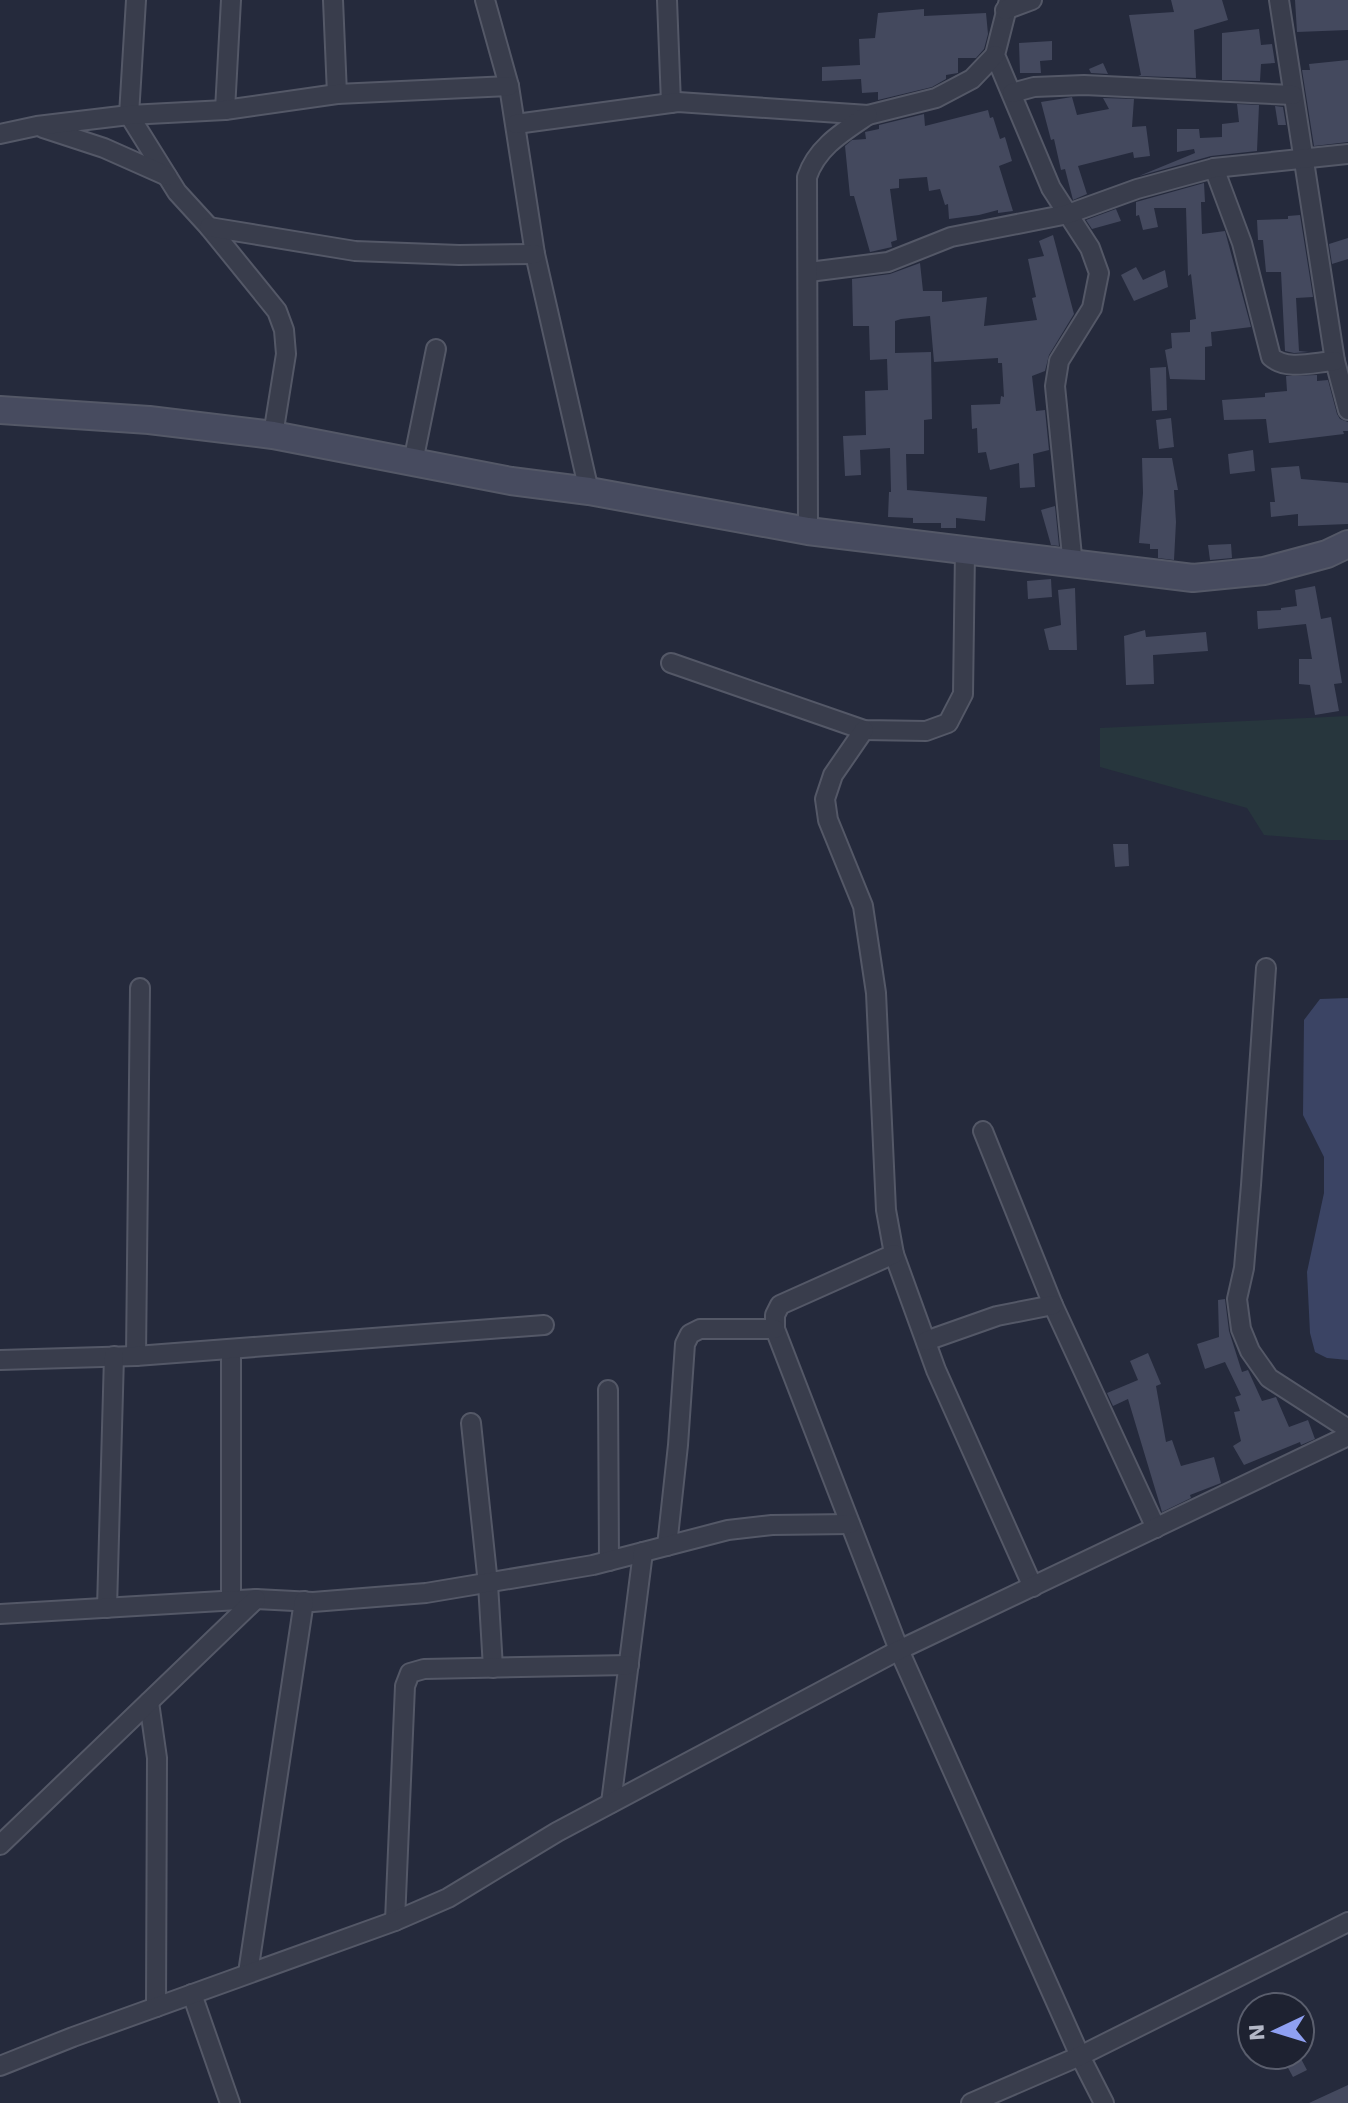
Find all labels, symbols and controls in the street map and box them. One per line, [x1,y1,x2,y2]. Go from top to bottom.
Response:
north arrow [1236,1991,1316,2071]
text: N [1244,2023,1270,2041]

